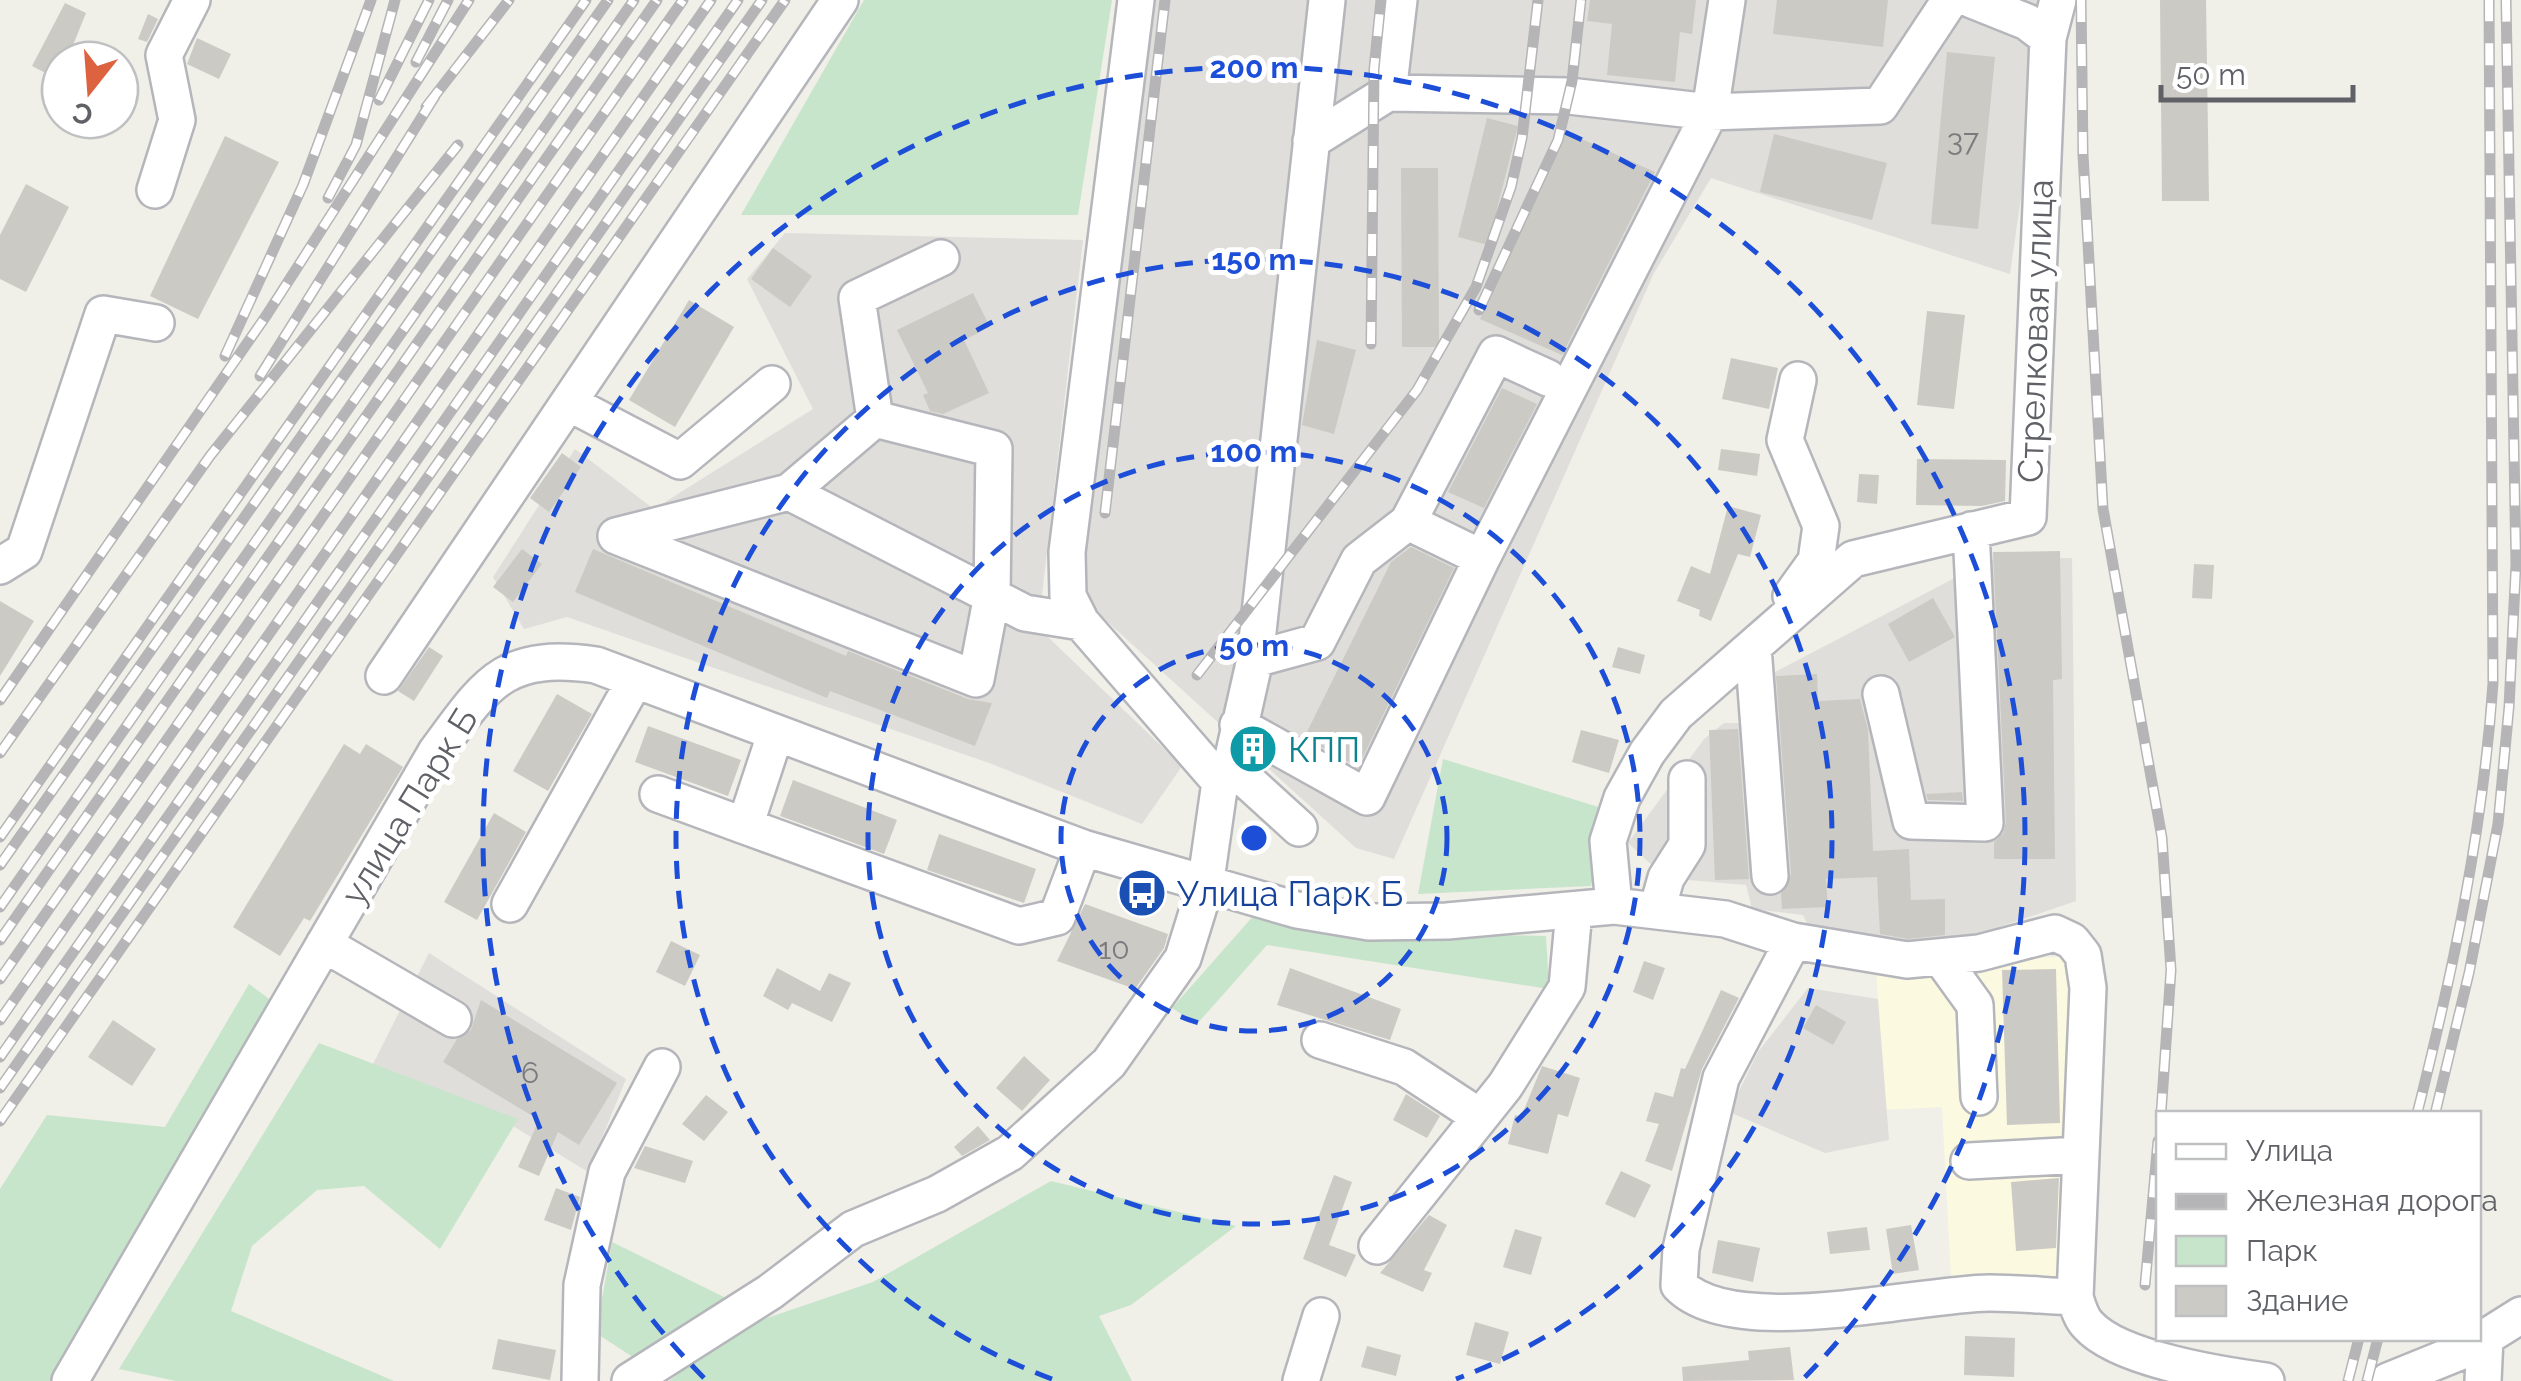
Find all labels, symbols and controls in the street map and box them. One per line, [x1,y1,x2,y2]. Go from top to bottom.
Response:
north arrow [40,40,140,140]
scale bar [2161,40,2354,102]
text: 200 m [1210,50,1298,85]
text: 50 m [2176,57,2246,92]
text: С [69,95,97,132]
house number: 37 [1947,123,1979,158]
street label: Стрелковая улица [2009,178,2061,484]
text: 150 m [1212,242,1297,277]
text: 100 m [1211,434,1297,469]
text: 50 m [1219,628,1289,663]
street label: улица Парк Б [332,700,486,912]
building icon: КПП [1227,723,1279,775]
place label: КПП [1288,729,1360,770]
centre of rings [1236,820,1272,856]
bus stop icon: Улица Парк Б [1116,867,1168,919]
place label: Улица Парк Б [1177,873,1403,914]
house number: 10 [1098,931,1130,966]
house number: 6 [521,1055,539,1090]
legend [2156,1111,2481,1341]
text: Улица [2246,1133,2333,1168]
text: Железная дорога [2246,1183,2498,1218]
text: Парк [2246,1233,2318,1268]
text: Здание [2246,1283,2349,1318]

